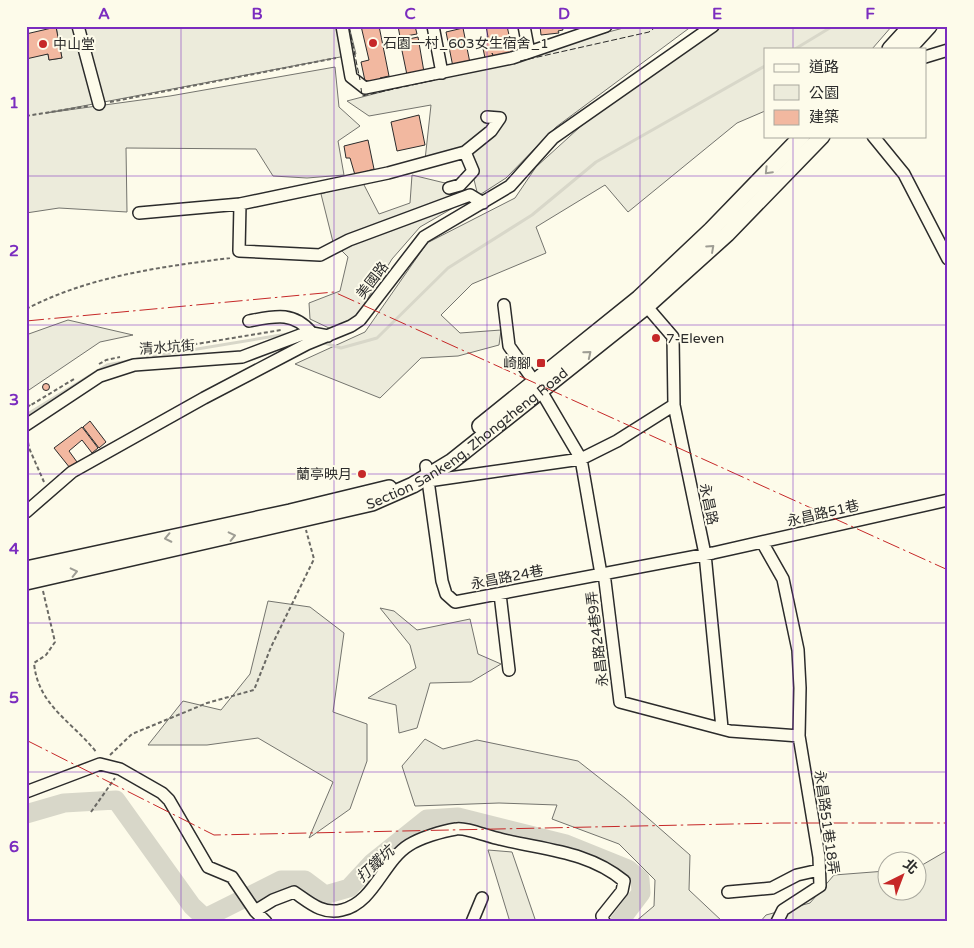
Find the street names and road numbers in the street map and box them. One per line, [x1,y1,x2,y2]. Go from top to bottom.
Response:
street label: 美國路 [353,259,392,302]
street label: 清水坑街 [139,337,196,358]
street label: Section Sankeng, Zhongzheng Road [365,364,571,513]
street label: 永昌路 [696,482,721,526]
street label: 永昌路51巷 [785,497,861,530]
street label: 永昌路24巷 [469,562,545,593]
street label: 永昌路24巷9弄 [583,590,612,688]
street label: 永昌路51巷18弄 [811,769,842,875]

